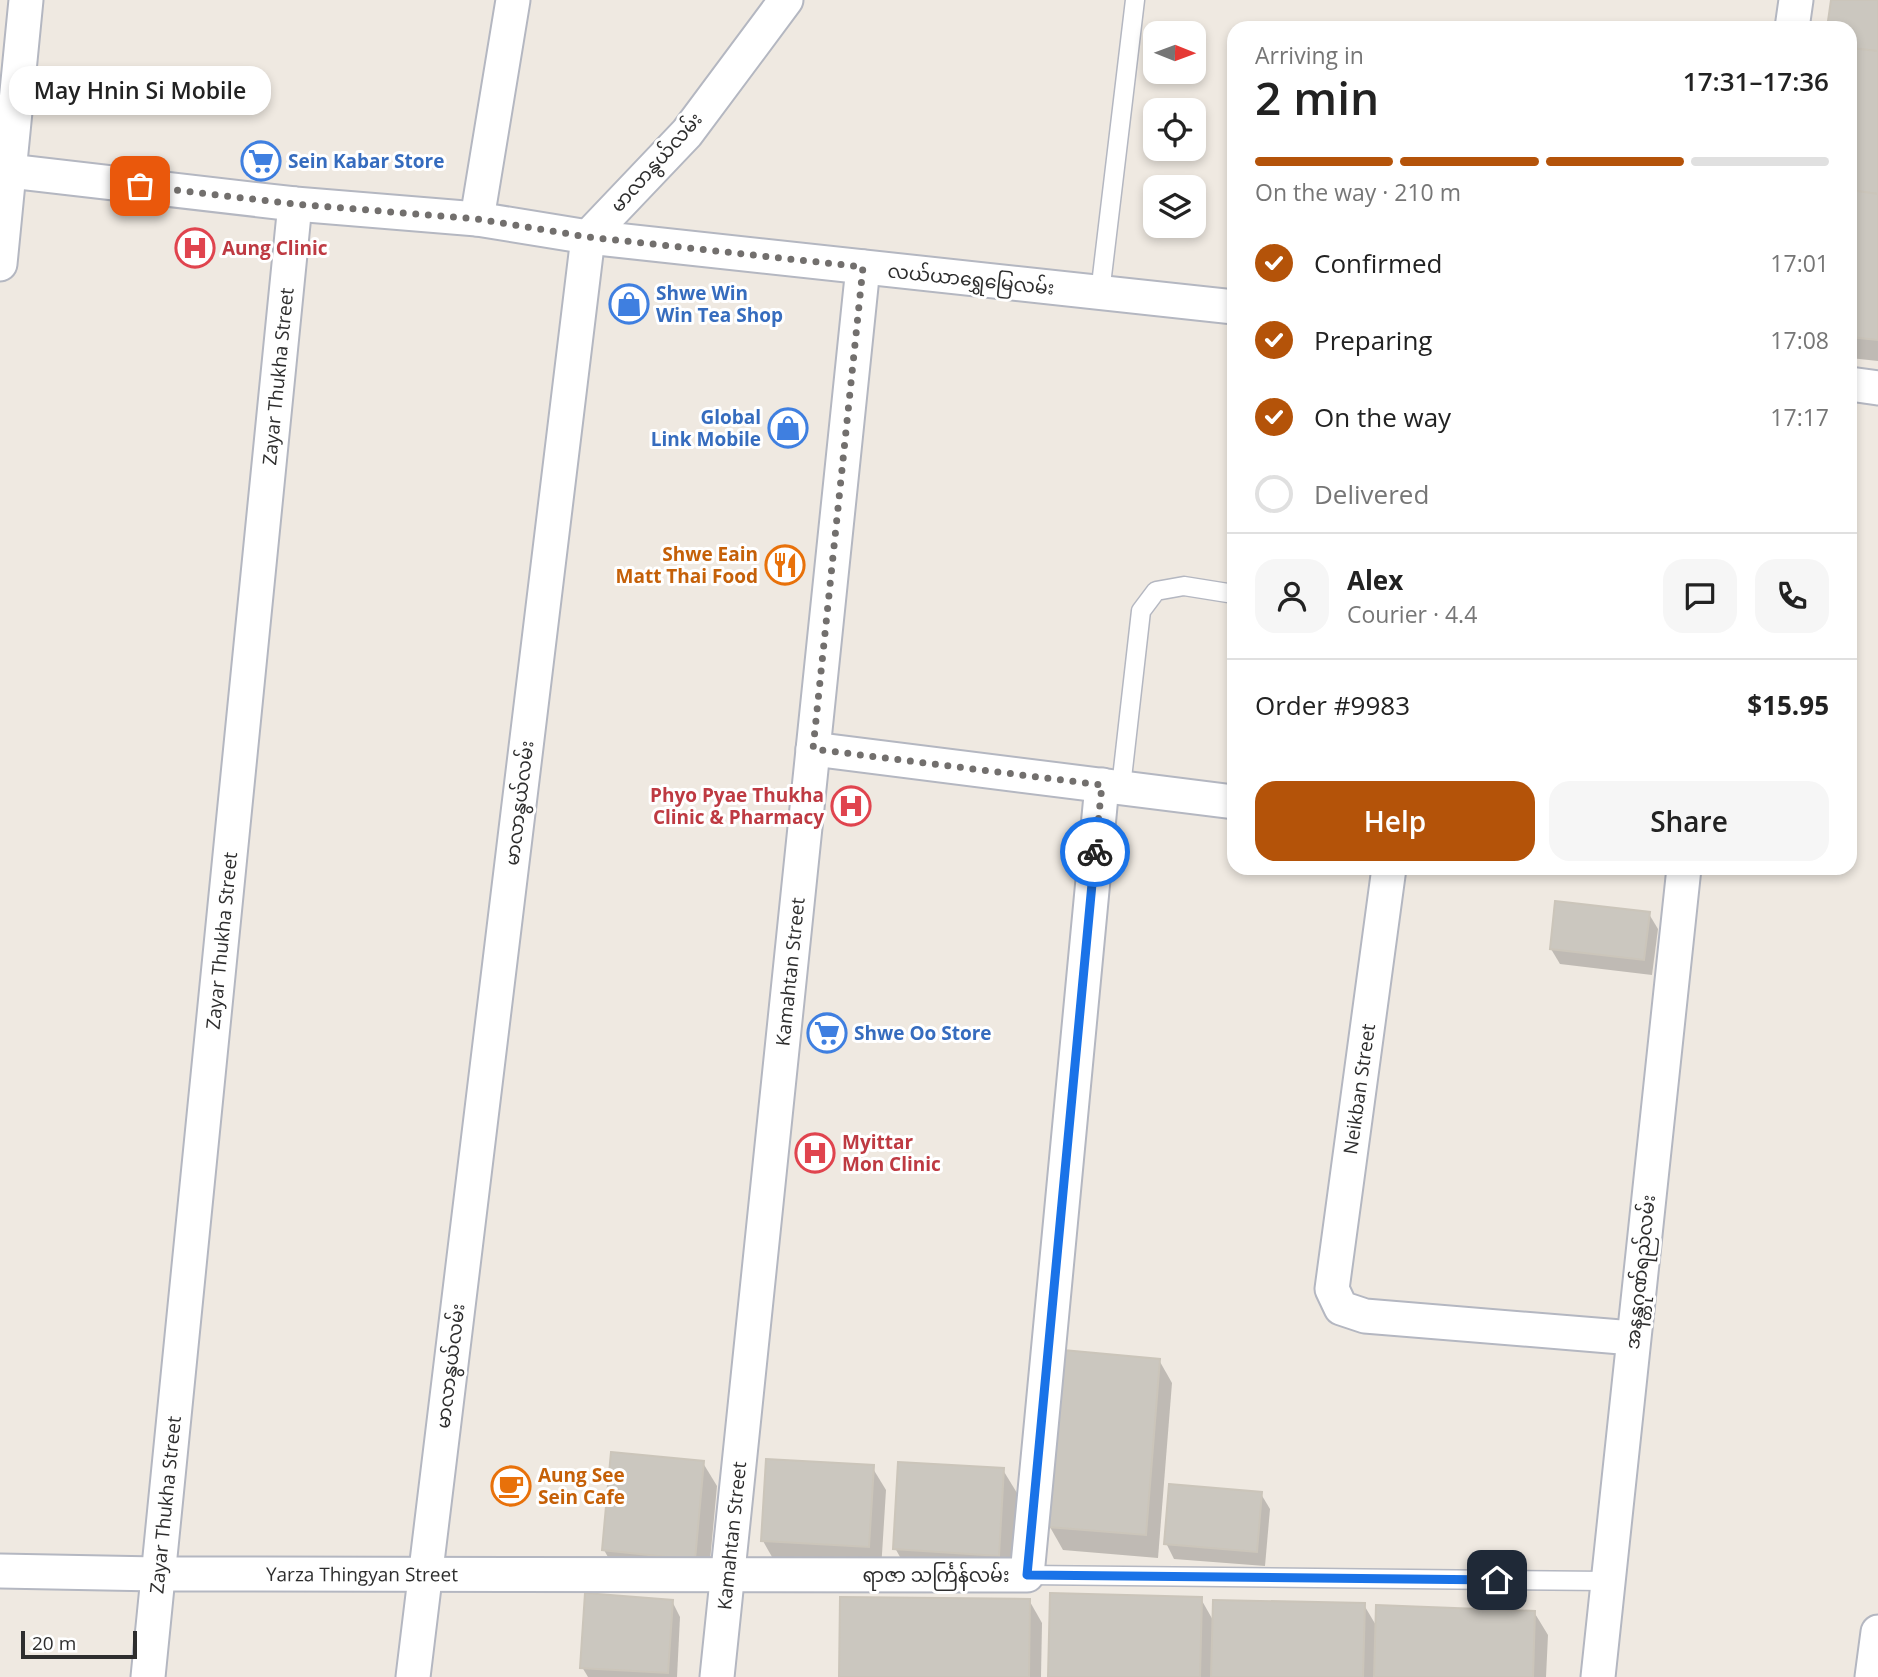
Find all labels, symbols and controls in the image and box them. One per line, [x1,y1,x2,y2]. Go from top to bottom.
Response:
north arrow [1143,21,1206,84]
map controls [1143,21,1206,238]
text: Arriving in [1255,39,1364,71]
text: 17:31–17:36 [1683,63,1829,99]
text: 2 min [1255,66,1379,128]
callout: May Hnin Si Mobile [9,67,271,116]
text: May Hnin Si Mobile [34,74,246,106]
button: locate [1143,98,1206,161]
street label: မာလာနွယ်လမ်း [604,106,710,219]
supermarket icon: Sein Kabar Store [240,140,282,182]
place label: Sein Kabar Store [288,148,444,174]
pin [110,156,170,216]
icon: bag [121,167,159,205]
button: layers [1143,175,1206,238]
text: On the way · 210 m [1255,176,1461,208]
hospital icon: Aung Clinic [174,227,216,269]
place label: Aung Clinic [222,235,328,261]
icon: check [1255,244,1293,282]
text: Confirmed [1314,245,1442,281]
text: 17:01 [1770,247,1829,279]
street label: လယ်ယာရွှေမြေလမ်း [886,256,1056,304]
place label: Shwe Win Win Tea Shop [656,280,783,328]
shop icon: Shwe Win Win Tea Shop [608,283,650,325]
street label: Zayar Thukha Street [256,286,300,466]
icon: check [1255,321,1293,359]
text: Preparing [1314,322,1432,358]
text: 17:08 [1770,324,1829,356]
icon: check [1255,398,1293,436]
text: On the way [1314,399,1451,435]
text: 17:17 [1770,401,1829,433]
place label: Global Link Mobile [651,404,761,452]
shop icon: Global Link Mobile [767,407,809,449]
text: Delivered [1314,476,1429,512]
place label: Shwe Eain Matt Thai Food [616,541,758,589]
restaurant icon: Shwe Eain Matt Thai Food [764,544,806,586]
button: person [1255,559,1329,633]
button: chat [1663,559,1737,633]
button: phone [1755,559,1829,633]
text: Alex [1347,562,1403,598]
text: Courier · 4.4 [1347,598,1477,630]
text: Order #9983 [1255,687,1410,723]
text: $15.95 [1747,687,1829,723]
street label: မာလာနွယ်လမ်း [497,739,543,867]
button: Help [1255,781,1535,861]
button: Share [1549,781,1829,861]
place label: Phyo Pyae Thukha Clinic & Pharmacy [650,782,824,830]
hospital icon: Phyo Pyae Thukha Clinic & Pharmacy [830,785,872,827]
courier [1060,817,1130,887]
icon: bike [1076,833,1114,871]
street label: Zayar Thukha Street [200,850,243,1031]
street label: Kamahtan Street [769,896,811,1047]
supermarket icon: Shwe Oo Store [806,1012,848,1054]
place label: Shwe Oo Store [854,1020,992,1046]
street label: Neikban Street [1337,1022,1381,1156]
place label: Myittar Mon Clinic [842,1129,941,1177]
hospital icon: Myittar Mon Clinic [794,1132,836,1174]
street label: အနန္တဂုဏ်ရည်လမ်း [1618,1193,1665,1351]
street label: မာလာနွယ်လမ်း [428,1302,474,1430]
street label: Zayar Thukha Street [143,1415,187,1595]
street label: Kamahtan Street [711,1460,752,1611]
place label: Aung See Sein Cafe [538,1462,625,1510]
cafe icon: Aung See Sein Cafe [490,1465,532,1507]
pin [1467,1550,1527,1610]
street label: Yarza Thingyan Street [266,1561,458,1587]
street label: ရာဇာ သင်္ကြန်လမ်း [862,1561,1010,1591]
icon: home [1478,1561,1516,1599]
scale bar [21,1628,136,1660]
text: 20 m [32,1630,76,1656]

